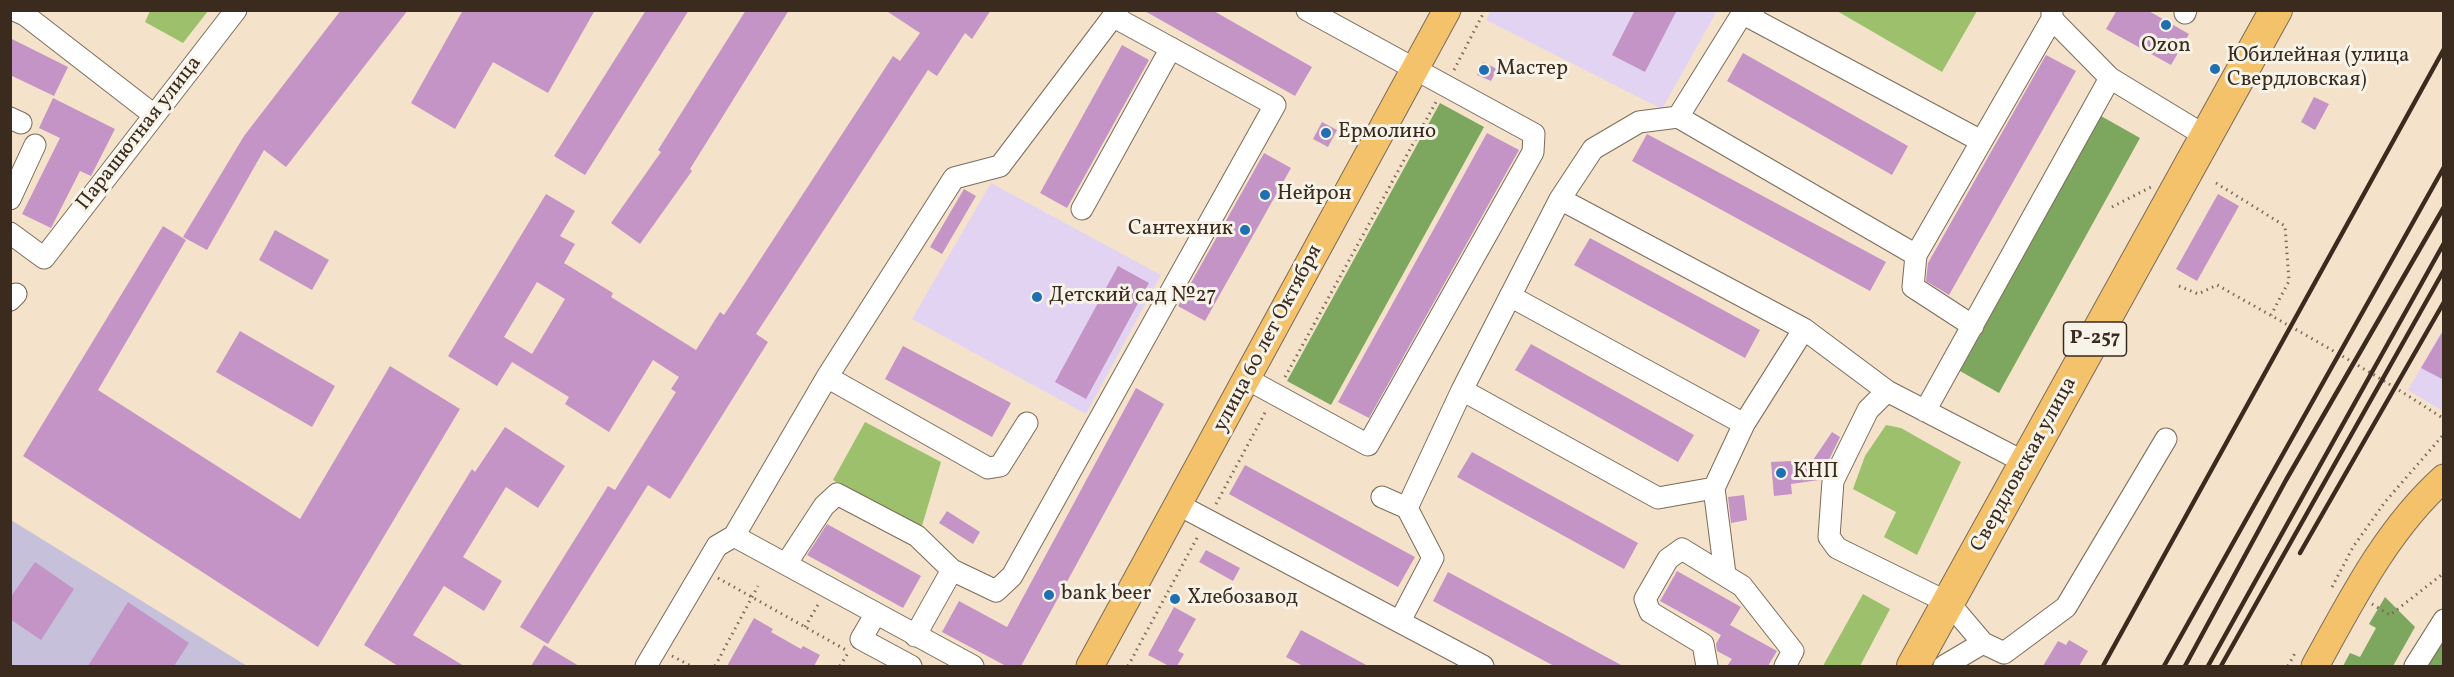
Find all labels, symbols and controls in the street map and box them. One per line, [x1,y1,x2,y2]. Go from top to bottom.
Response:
marker: Ozon [2159,18,2173,32]
place label: Ozon [2141,34,2191,60]
place label: Юбилейная (улица Свердловская) [2227,44,2409,94]
street label: Парашютная улица [72,52,208,216]
place label: Мастер [1496,57,1568,83]
marker: Юбилейная (улица Свердловская) [2208,62,2222,76]
marker: Мастер [1477,63,1491,77]
place label: Ермолино [1338,120,1436,146]
marker: Ермолино [1319,126,1333,140]
place label: Нейрон [1277,182,1352,208]
marker: Нейрон [1258,188,1272,202]
place label: Сантехник [1128,217,1233,243]
marker: Сантехник [1238,223,1252,237]
street label: улица 60 лет Октября [1209,241,1329,437]
place label: Детский сад №27 [1049,284,1216,310]
marker: Детский сад №27 [1030,290,1044,304]
road number: Р-257 [2064,322,2126,356]
street label: Свердловская улица [1966,373,2084,557]
place label: КНП [1793,460,1839,486]
marker: КНП [1774,466,1788,480]
place label: bank beer [1061,582,1151,608]
place label: Хлебозавод [1187,586,1298,612]
marker: bank beer [1042,588,1056,602]
marker: Хлебозавод [1168,592,1182,606]

